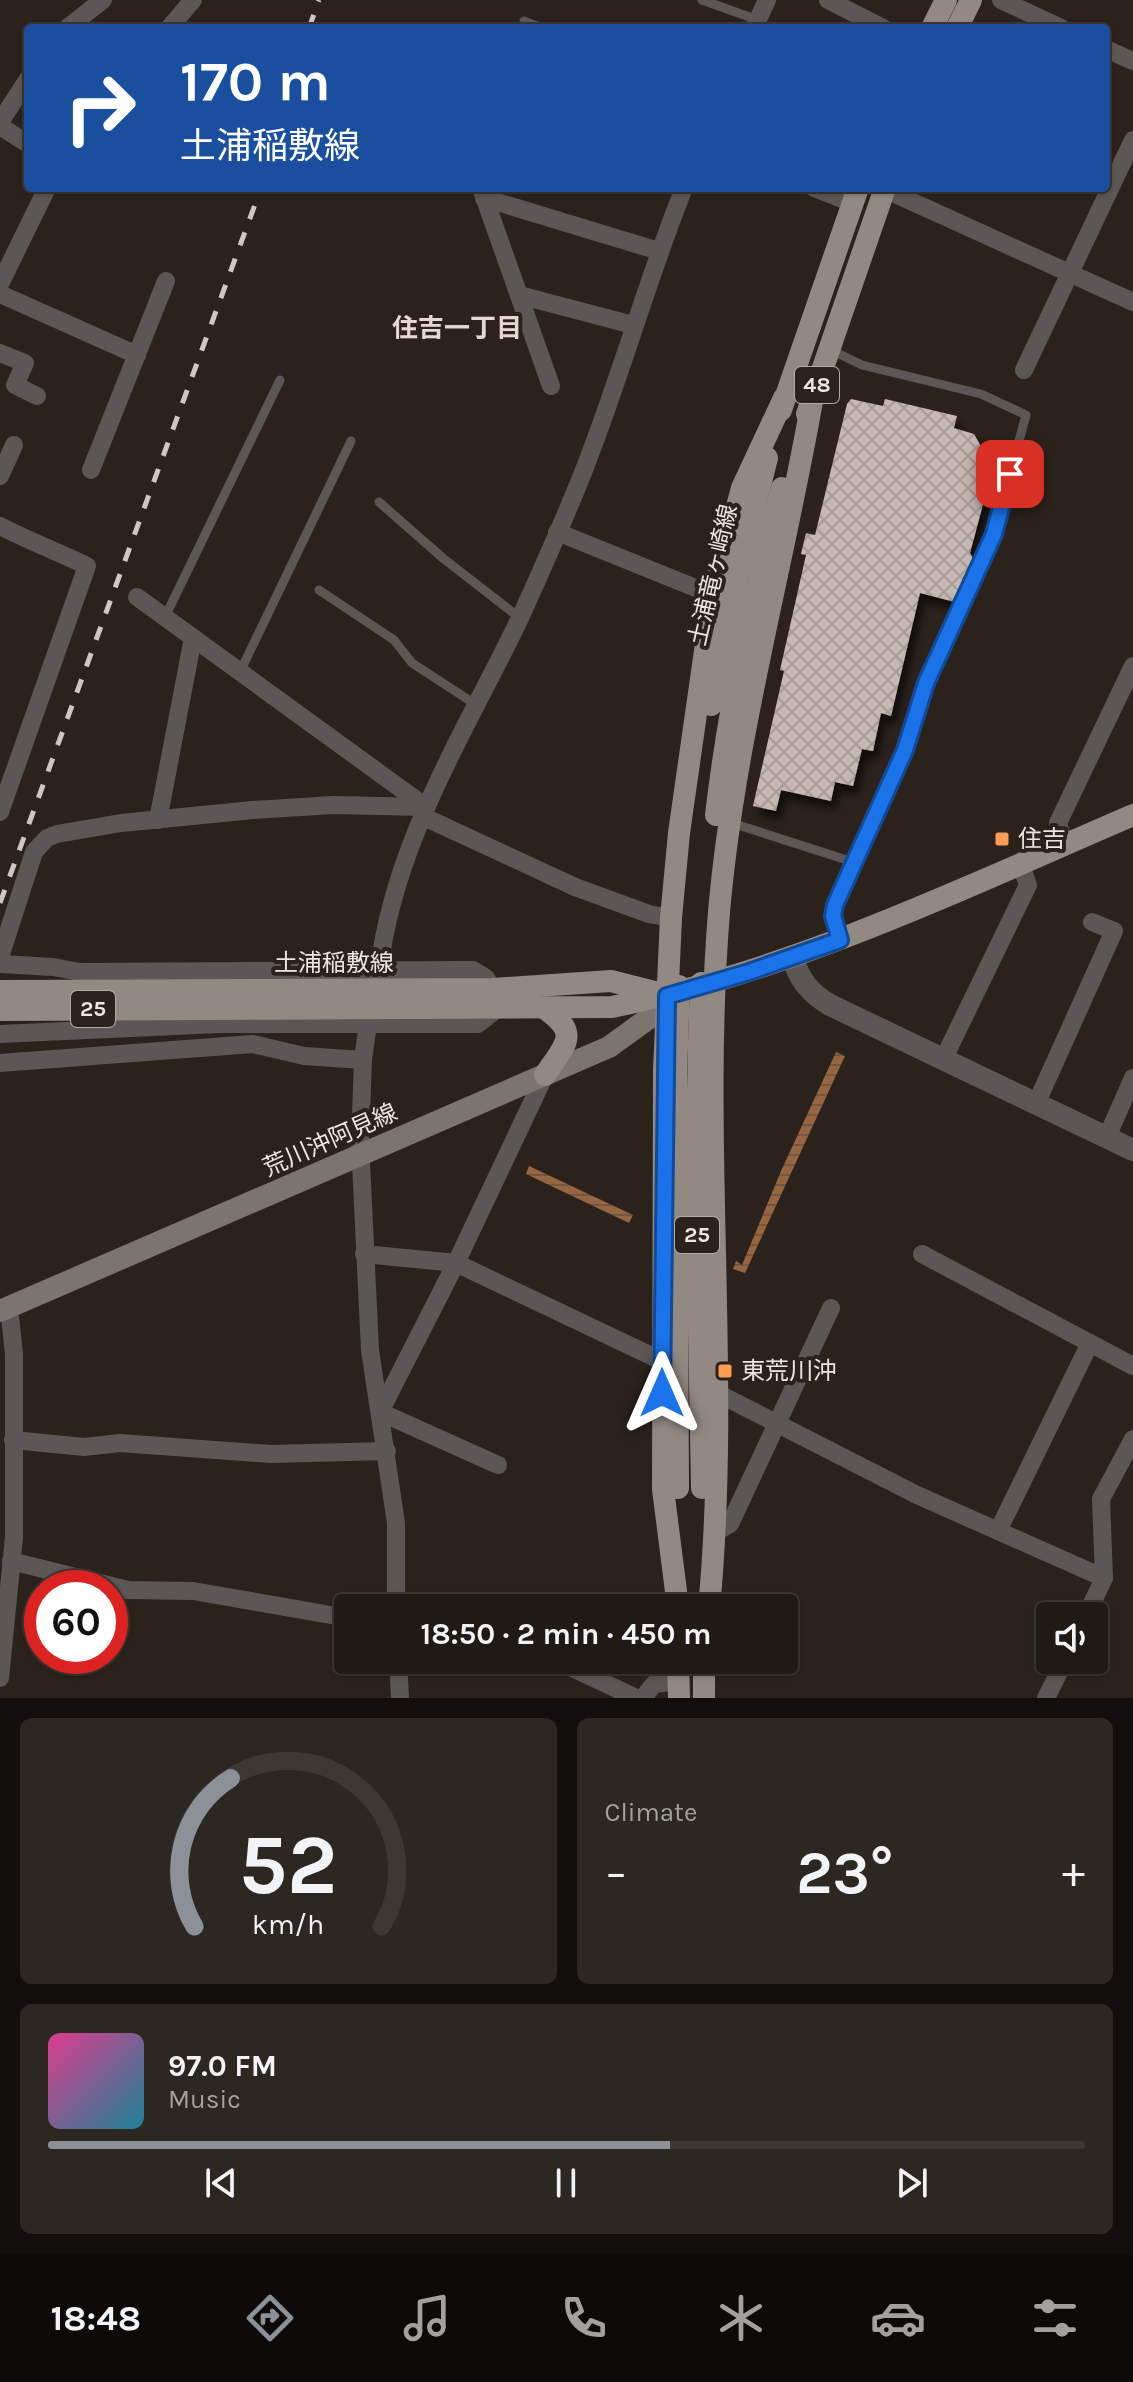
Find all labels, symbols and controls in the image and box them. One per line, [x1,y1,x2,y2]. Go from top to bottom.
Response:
text: 170 m [180,49,331,114]
icon: right [48,56,152,160]
text: 土浦稲敷線 [180,125,360,167]
district label: 住吉一丁目 [392,313,522,344]
road number: 48 [795,367,839,403]
pin [976,440,1044,508]
icon: arrive [988,452,1032,496]
street label: 土浦竜ヶ崎線 [683,502,743,648]
place label: 住吉 [1018,825,1066,853]
marker: 住吉 [993,830,1011,848]
street label: 土浦稲敷線 [274,949,394,977]
road number: 25 [71,991,115,1027]
street label: 荒川沖阿見線 [259,1098,401,1182]
road number: 25 [675,1217,719,1253]
position arrow [620,1351,704,1435]
place label: 東荒川沖 [741,1357,837,1385]
marker: 東荒川沖 [716,1362,734,1380]
speed limit sign: 60 [24,1570,128,1674]
map controls [1036,1602,1108,1674]
button: sound [1036,1602,1108,1674]
text: 18:50 · 2 min · 450 m [421,1616,711,1652]
text: Climate [605,1797,697,1828]
text: 52 [239,1817,338,1914]
text: 23° [796,1838,893,1908]
text: − [605,1847,628,1898]
text: + [1062,1847,1085,1898]
text: km/h [252,1908,324,1941]
text: 97.0 FM [168,2048,277,2084]
text: Music [168,2084,241,2115]
icon: previous [199,2161,243,2205]
icon: pause [544,2161,588,2205]
icon: next [890,2161,934,2205]
icon: directions [242,2290,298,2346]
icon: music [399,2290,455,2346]
icon: phone [556,2290,612,2346]
icon: climate [713,2290,769,2346]
icon: car [870,2290,926,2346]
icon: filters [1027,2290,1083,2346]
text: 18:48 [50,2297,141,2339]

